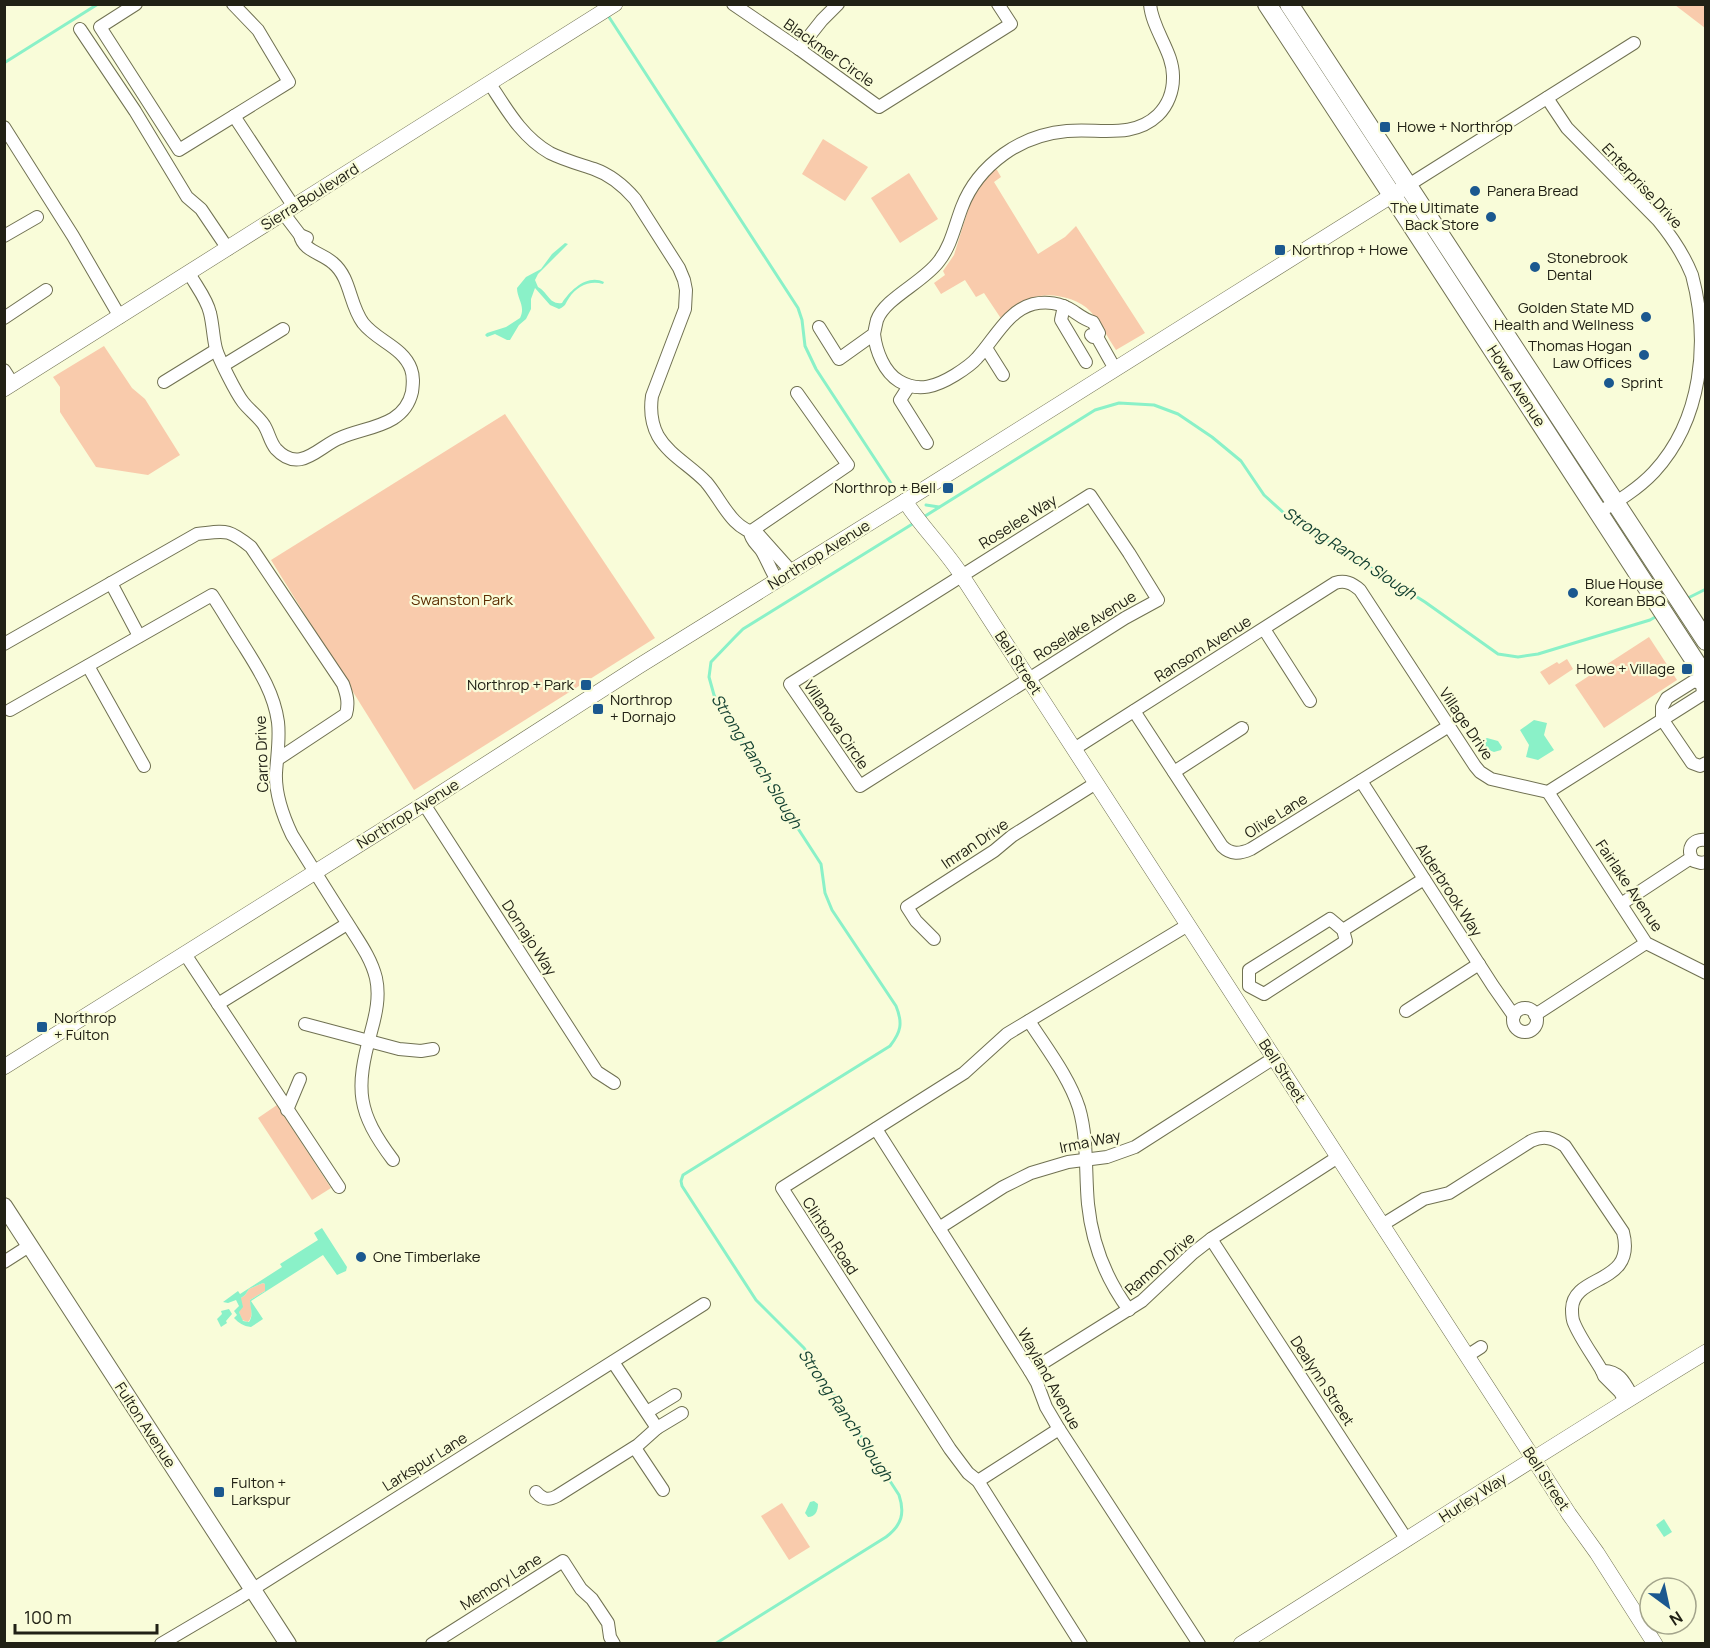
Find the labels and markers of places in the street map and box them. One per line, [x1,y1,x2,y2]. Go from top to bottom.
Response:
place label: Howe + Northrop [1397,116,1513,137]
marker: Howe + Northrop [1378,120,1392,134]
place label: Panera Bread [1487,180,1578,201]
marker: Panera Bread [1468,184,1482,198]
place label: The Ultimate Back Store [1390,197,1479,235]
marker: The Ultimate Back Store [1484,210,1498,224]
place label: Northrop + Howe [1292,239,1408,260]
marker: Northrop + Howe [1273,243,1287,257]
place label: Stonebrook Dental [1547,247,1628,285]
marker: Stonebrook Dental [1528,260,1542,274]
place label: Golden State MD Health and Wellness [1494,297,1634,335]
marker: Golden State MD Health and Wellness [1639,310,1653,324]
place label: Thomas Hogan Law Offices [1528,335,1632,373]
marker: Thomas Hogan Law Offices [1637,348,1651,362]
place label: Sprint [1621,372,1663,393]
marker: Sprint [1602,376,1616,390]
place label: Northrop + Bell [834,477,936,498]
marker: Northrop + Bell [941,481,955,495]
place label: Blue House Korean BBQ [1585,573,1666,611]
marker: Blue House Korean BBQ [1566,586,1580,600]
place label: Howe + Village [1576,658,1675,679]
marker: Howe + Village [1680,662,1694,676]
place label: Northrop + Park [467,674,575,695]
marker: Northrop + Park [579,678,593,692]
place label: Northrop + Dornajo [610,689,676,727]
marker: Northrop + Dornajo [591,702,605,716]
place label: Northrop + Fulton [54,1007,117,1045]
marker: Northrop + Fulton [35,1020,49,1034]
place label: One Timberlake [373,1246,481,1267]
marker: One Timberlake [354,1250,368,1264]
place label: Fulton + Larkspur [231,1472,291,1510]
marker: Fulton + Larkspur [212,1485,226,1499]

